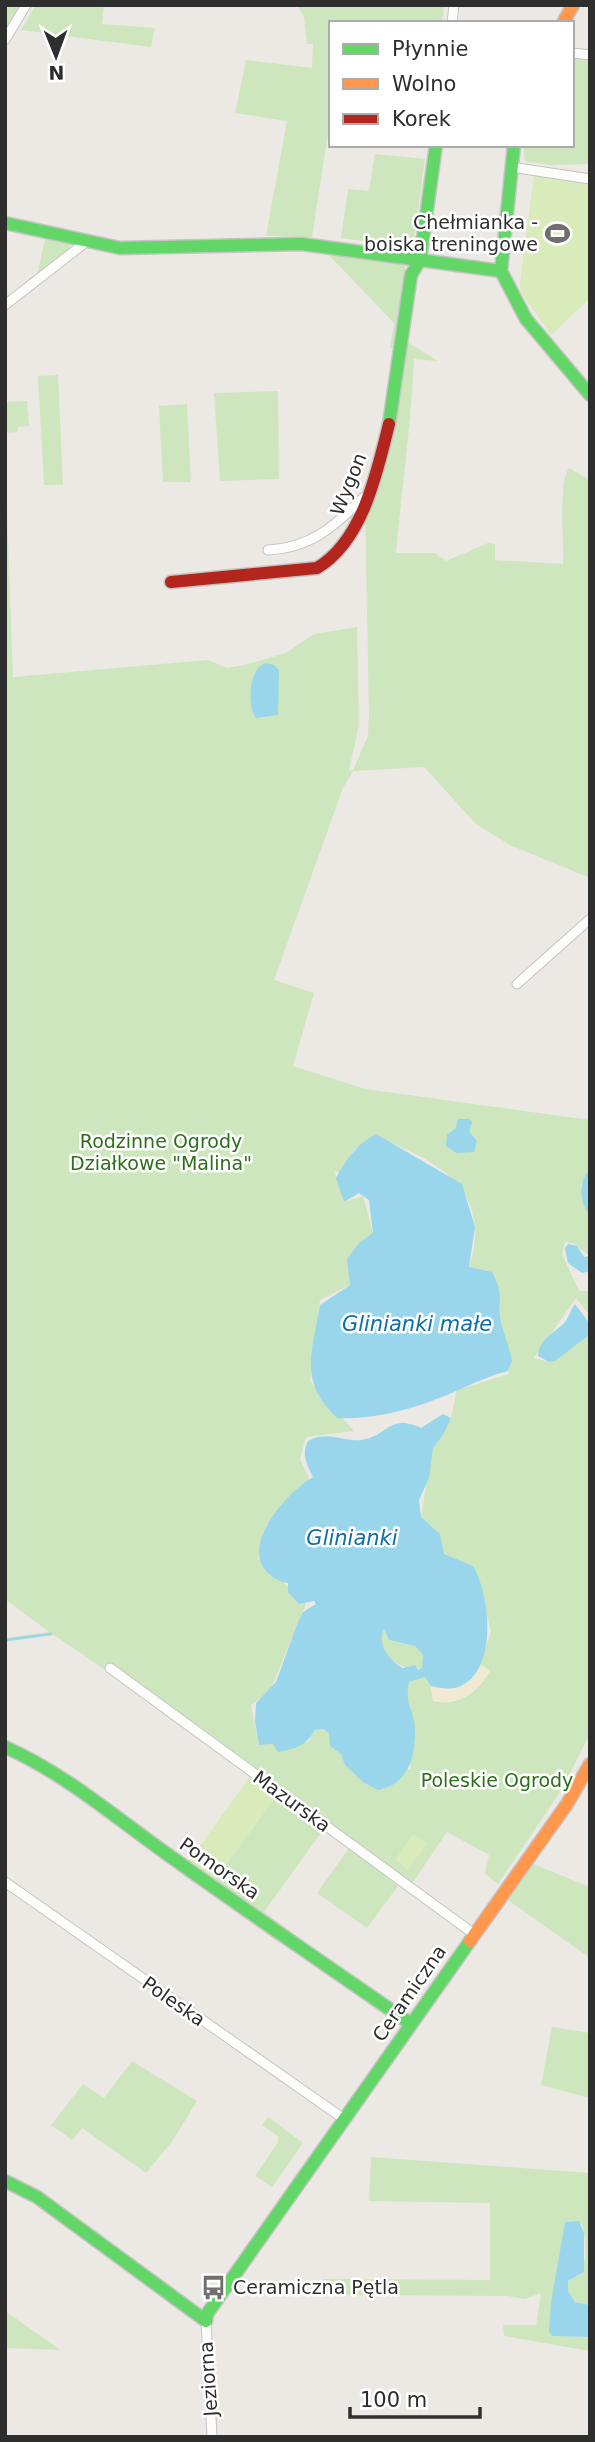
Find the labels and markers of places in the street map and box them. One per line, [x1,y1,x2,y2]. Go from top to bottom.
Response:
place label: Chełmianka - boiska treningowe [364,211,538,255]
sports icon: Chełmianka - boiska treningowe [544,219,572,247]
bus stop icon: Ceramiczna Pętla [199,2273,227,2301]
place label: Ceramiczna Pętla [233,2276,399,2298]

